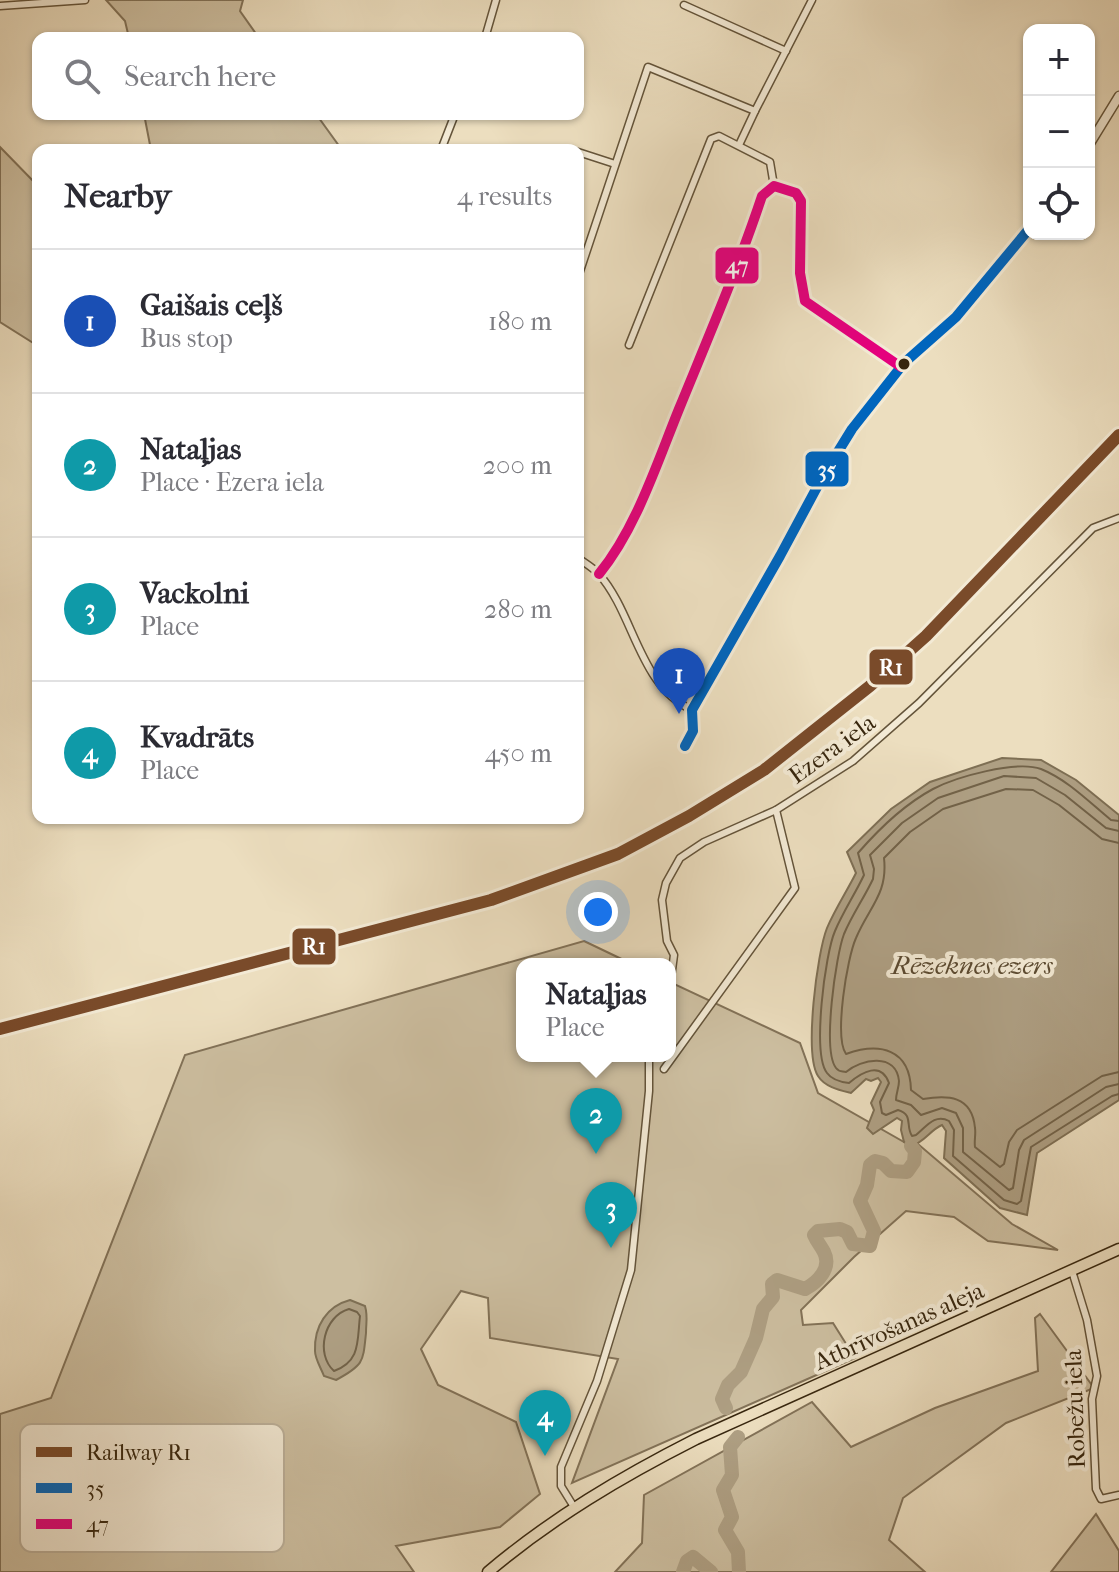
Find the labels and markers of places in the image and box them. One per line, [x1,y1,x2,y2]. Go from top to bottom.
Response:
unlabelled marker [896,356,912,372]
pin: 1 [653,648,705,714]
pin: 2 [570,1088,622,1154]
pin: 3 [585,1182,637,1248]
pin: 4 [519,1390,571,1456]

